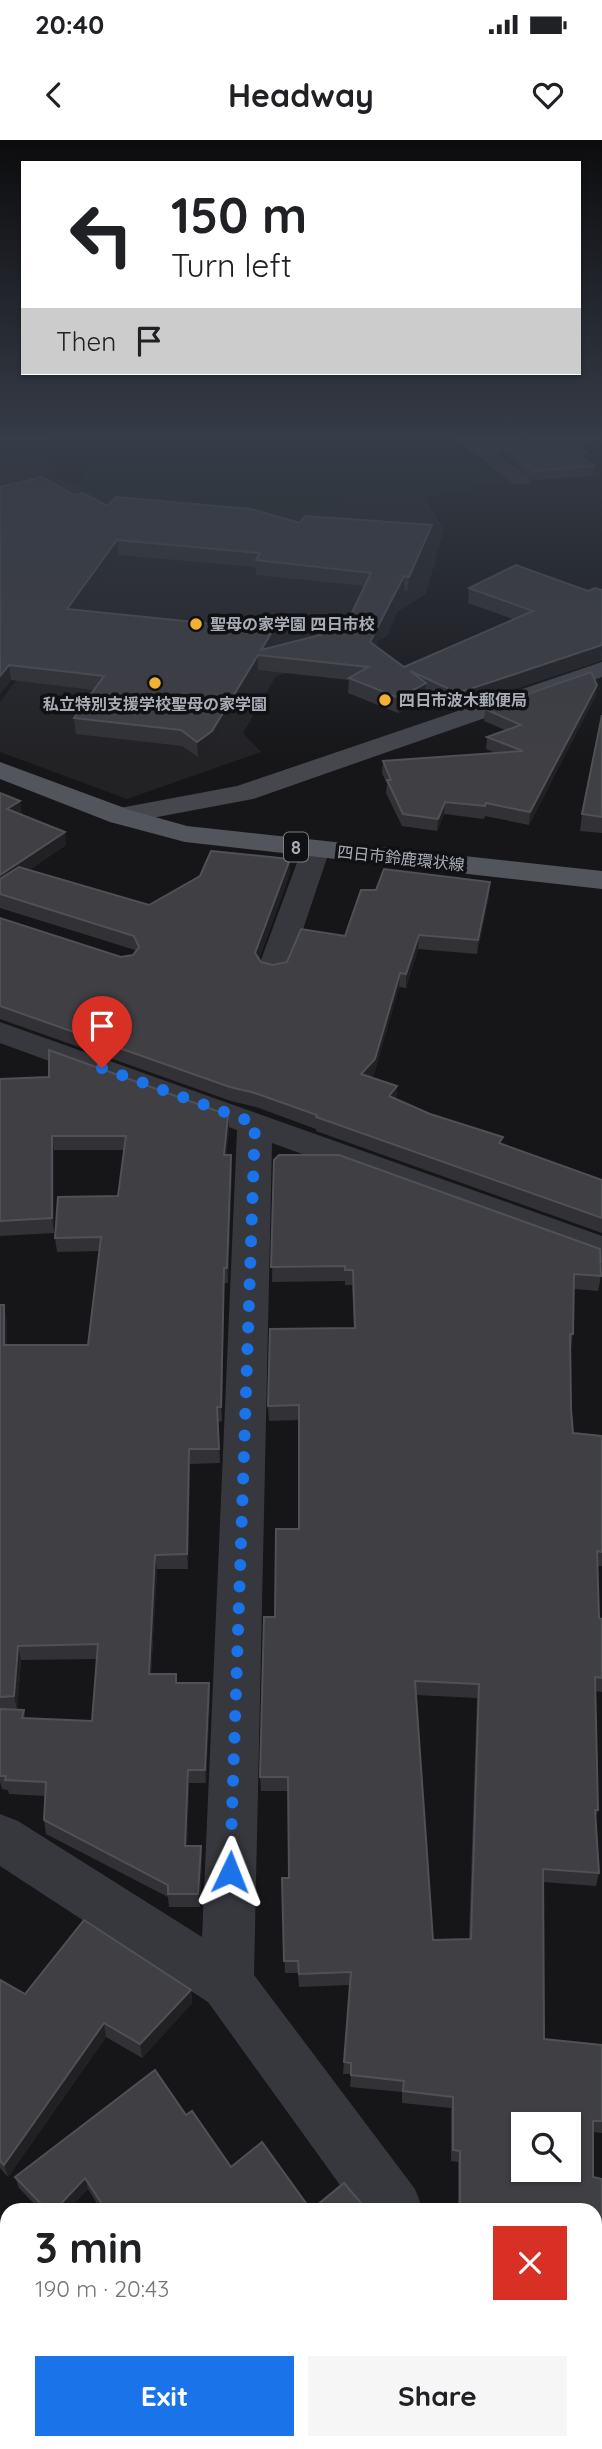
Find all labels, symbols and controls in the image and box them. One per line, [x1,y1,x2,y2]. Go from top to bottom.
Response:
text: 20:40 [35,8,104,41]
text: Headway [228,75,374,115]
icon: back [35,76,73,114]
icon: heart [529,76,567,114]
text: 150 m [171,184,307,245]
icon: left [56,189,147,280]
text: Turn left [171,245,292,285]
icon: arrive [130,322,168,360]
text: Then [56,325,116,358]
place label: 聖母の家学園 四日市校 [210,614,374,634]
marker: 聖母の家学園 四日市校 [188,616,204,632]
marker: 私立特別支援学校聖母の家学園 [147,675,163,691]
place label: 四日市波木郵便局 [399,690,527,710]
marker: 四日市波木郵便局 [377,692,393,708]
place label: 私立特別支援学校聖母の家学園 [43,694,267,714]
road number: 8 [284,832,308,862]
street label: 四日市鈴鹿環状線 [336,841,466,875]
pin [72,996,132,1068]
icon: arrive [83,1007,121,1045]
position arrow [193,1835,267,1909]
map controls [511,2112,581,2182]
button: search [511,2112,581,2182]
text: 3 min [35,2221,143,2274]
button: close [493,2226,567,2300]
text: 190 m · 20:43 [35,2274,169,2303]
button: Exit [35,2356,294,2436]
button: Share [308,2356,567,2436]

